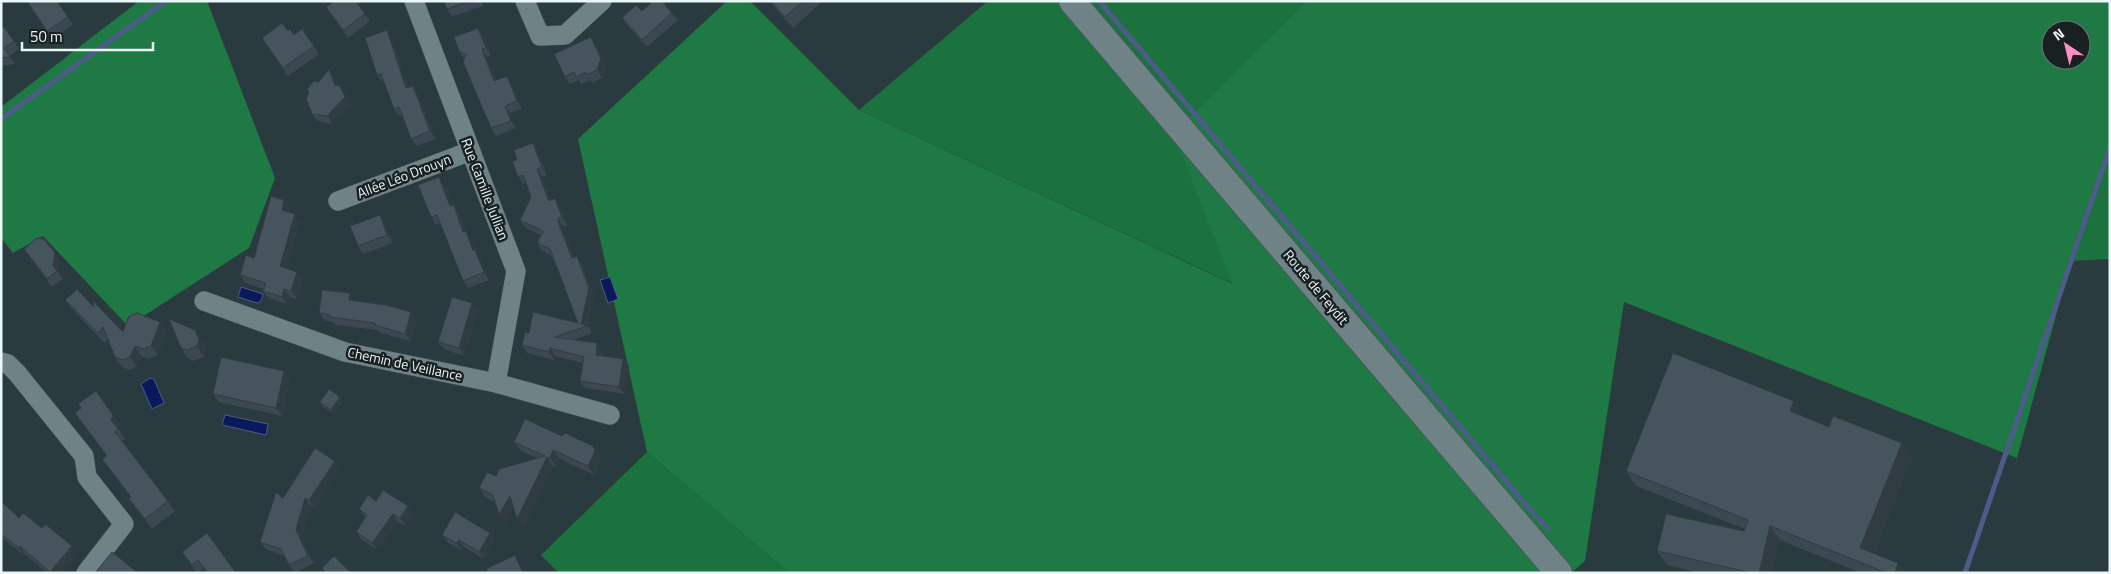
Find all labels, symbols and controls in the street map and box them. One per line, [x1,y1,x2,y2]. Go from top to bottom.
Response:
scale bar [22,20,154,52]
north arrow [2041,20,2091,70]
text: N [2048,23,2068,45]
text: 50 m [30,25,63,48]
street label: Rue Camille Jullian [456,135,515,243]
street label: Allée Léo Drouyn [354,148,454,203]
street label: Route de Feydit [1279,245,1354,329]
street label: Chemin de Veillance [346,341,465,386]

